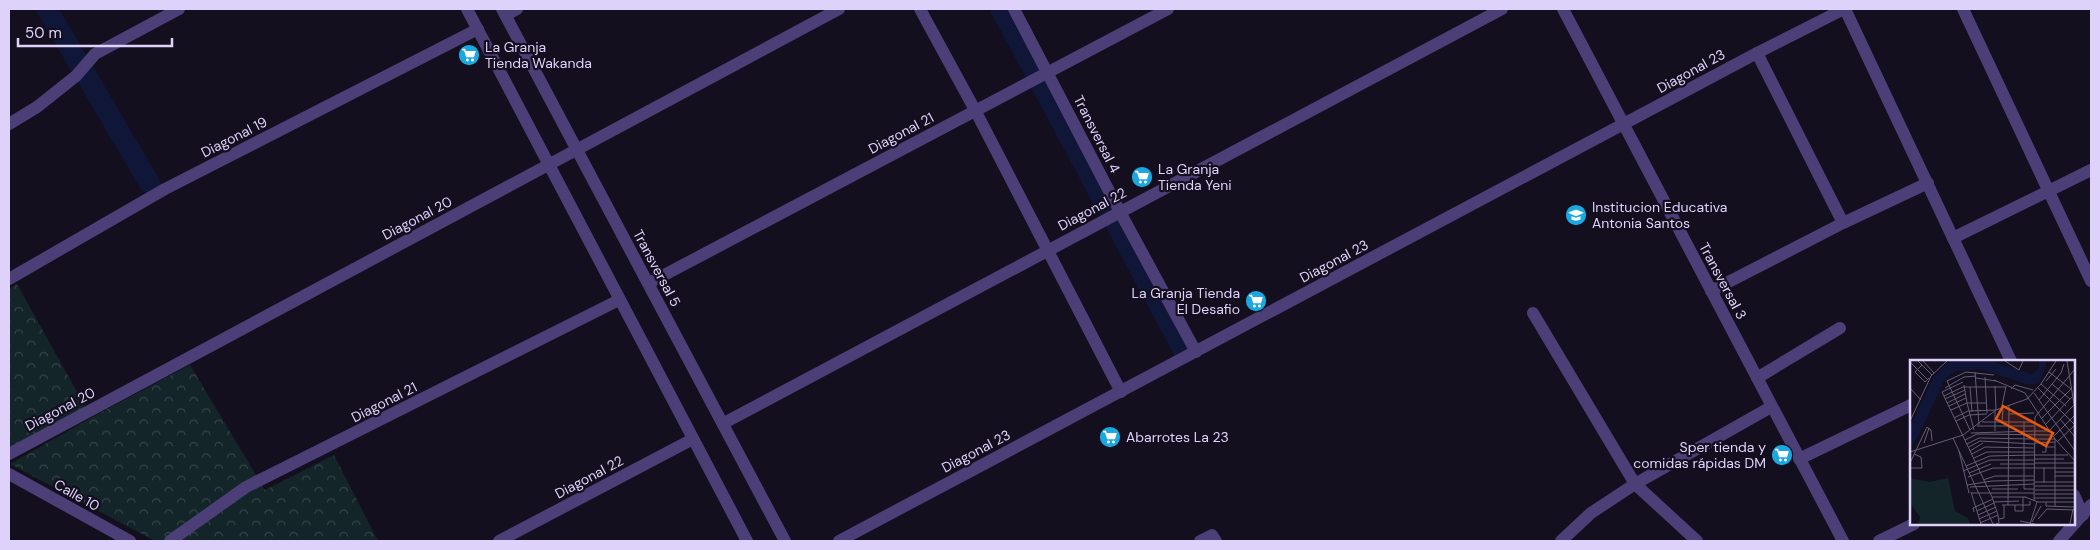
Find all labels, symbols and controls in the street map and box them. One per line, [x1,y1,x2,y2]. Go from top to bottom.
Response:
scale bar [18,15,171,47]
text: 50 m [25,23,62,43]
place label: La Granja Tienda Wakanda [485,38,592,72]
supermarket icon: La Granja Tienda Wakanda [457,43,481,67]
street label: Diagonal 23 [1654,45,1728,97]
street label: Transversal 4 [1070,92,1124,176]
street label: Diagonal 21 [865,108,937,158]
street label: Diagonal 19 [198,113,270,161]
place label: La Granja Tienda Yeni [1158,160,1232,194]
supermarket icon: La Granja Tienda Yeni [1130,165,1154,189]
street label: Diagonal 22 [1055,183,1129,235]
street label: Diagonal 20 [379,192,455,244]
place label: Institucion Educativa Antonia Santos [1592,198,1727,232]
school or university icon: Institucion Educativa Antonia Santos [1564,203,1588,227]
street label: Transversal 5 [629,226,685,310]
street label: Diagonal 23 [1297,235,1371,287]
street label: Transversal 3 [1695,239,1751,323]
place label: La Granja Tienda El Desafio [1132,284,1240,318]
supermarket icon: La Granja Tienda El Desafio [1244,289,1268,313]
inset map [1910,360,2075,525]
street label: Diagonal 21 [348,378,420,426]
street label: Diagonal 20 [22,383,98,435]
street label: Diagonal 23 [939,425,1013,477]
supermarket icon: Abarrotes La 23 [1098,425,1122,449]
place label: Abarrotes La 23 [1126,428,1229,446]
place label: Sper tienda y comidas rápidas DM [1633,438,1766,472]
supermarket icon: Sper tienda y comidas rápidas DM [1770,443,1794,467]
street label: Diagonal 22 [552,451,626,503]
street label: Calle 10 [51,475,103,515]

